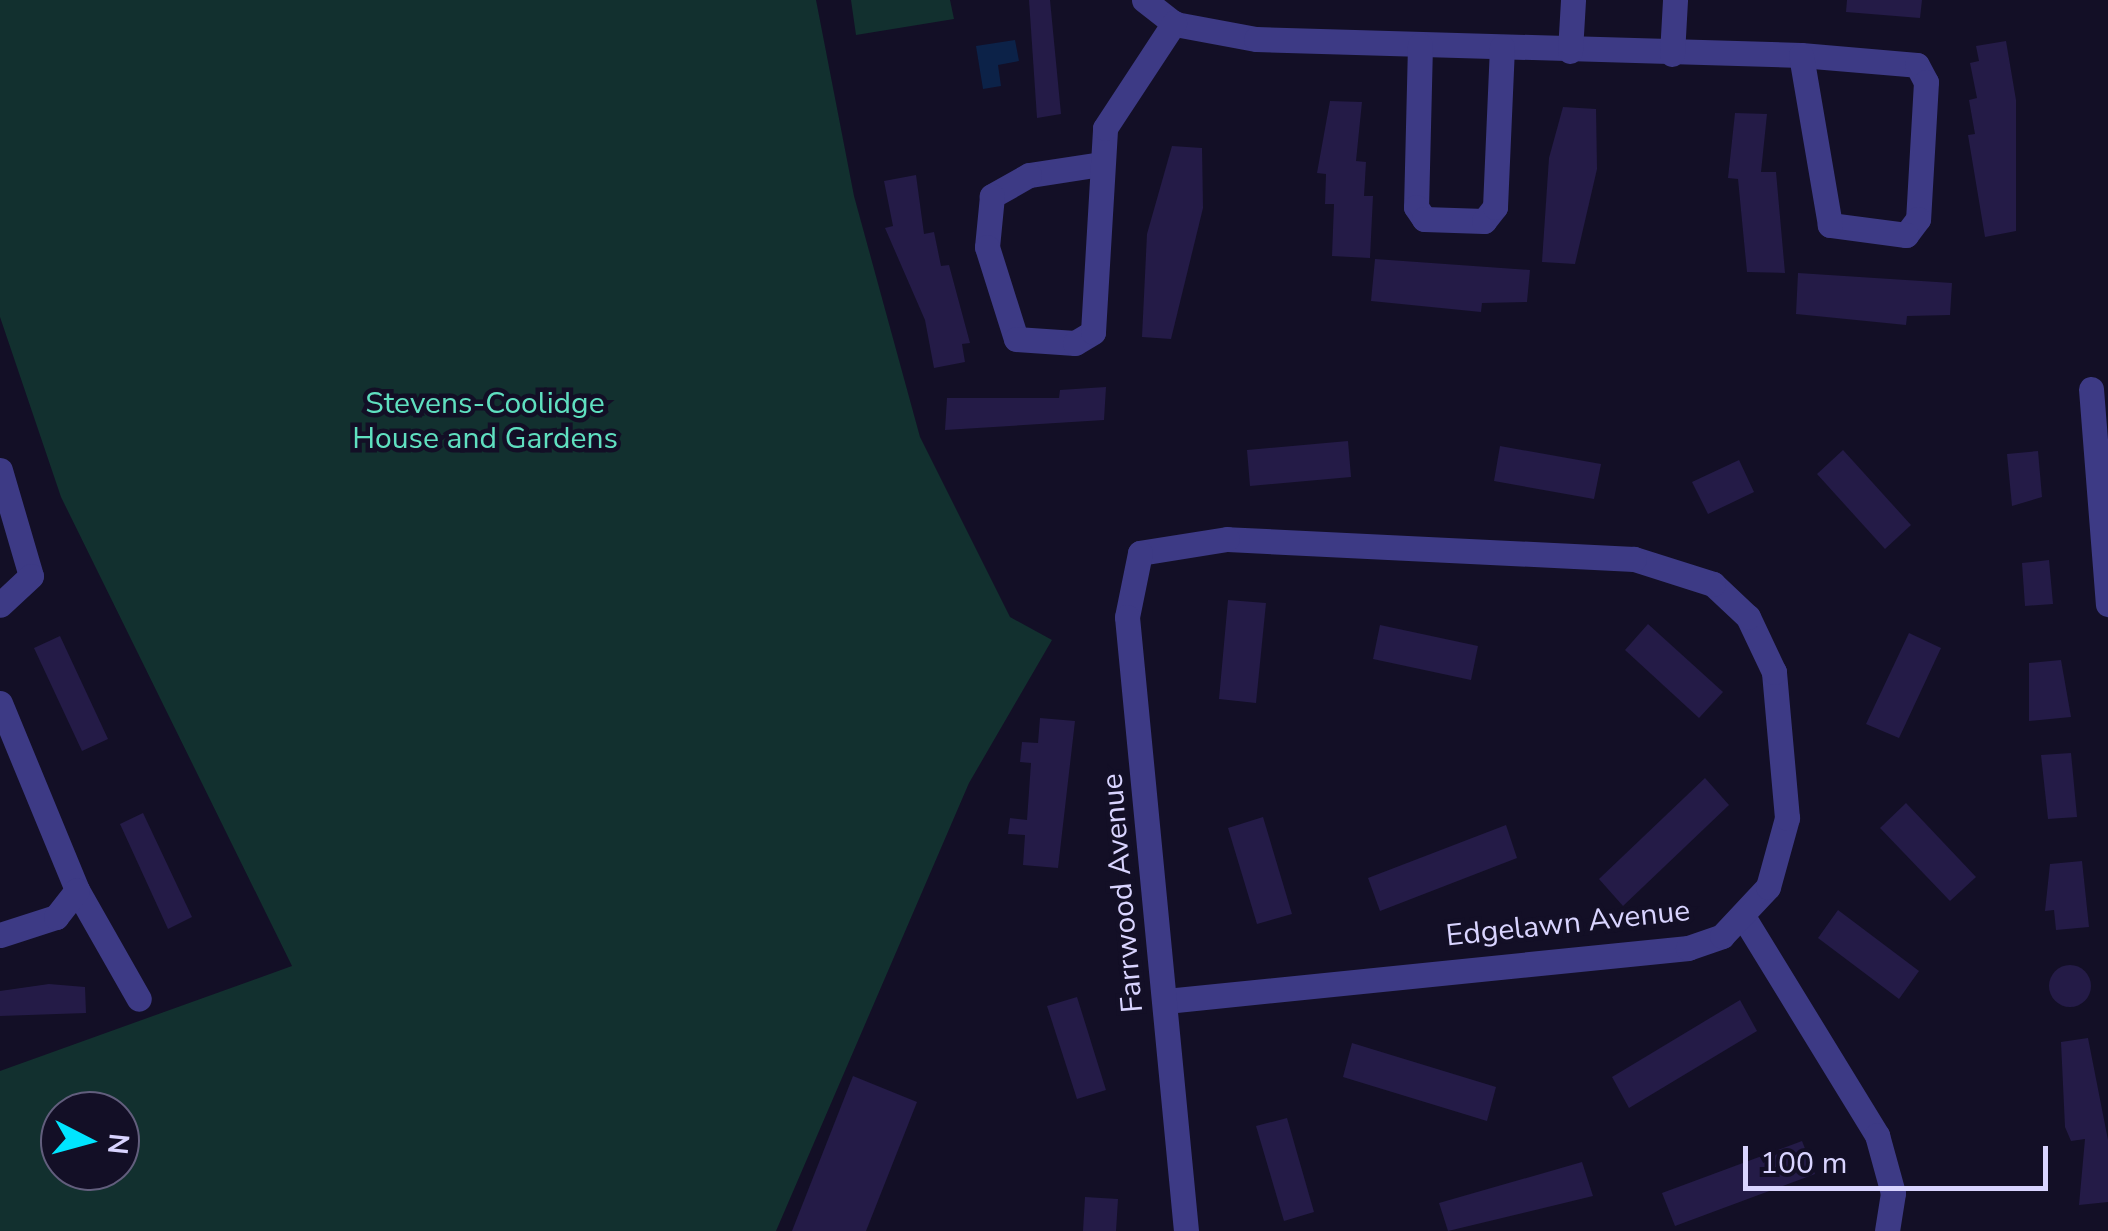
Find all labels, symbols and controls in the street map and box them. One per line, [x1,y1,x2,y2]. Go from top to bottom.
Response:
park label: Stevens-Coolidge House and Gardens [352,386,618,456]
street label: Farrwood Avenue [1095,772,1151,1014]
street label: Edgelawn Avenue [1444,893,1692,955]
north arrow [40,1091,140,1191]
scale bar [1748,1126,2053,1188]
text: N [98,1132,138,1156]
text: 100 m [1760,1143,1847,1184]

